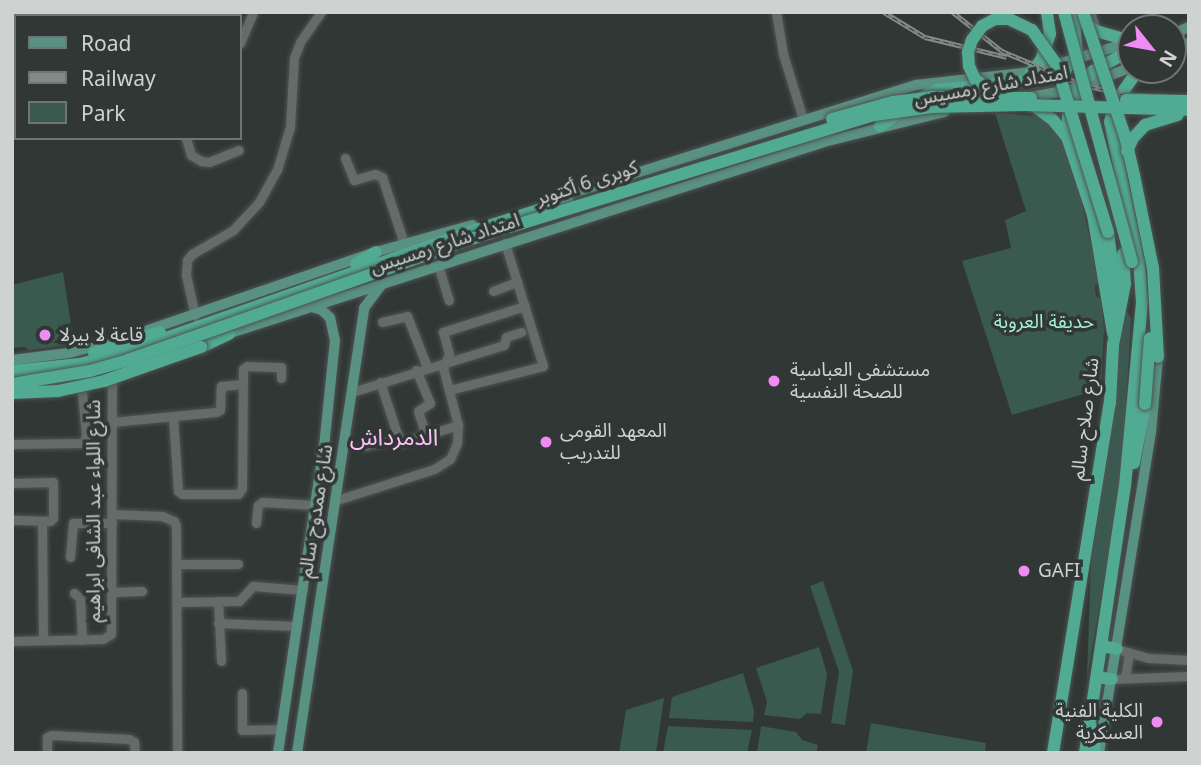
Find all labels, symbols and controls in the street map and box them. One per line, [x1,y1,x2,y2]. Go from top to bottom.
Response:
legend [14,14,242,140]
north arrow [1117,14,1187,84]
text: Road [81,29,131,57]
text: N [1153,45,1183,72]
street label: امتداد شارع رمسيس [912,61,1070,111]
text: Railway [81,64,156,92]
text: Park [81,99,125,127]
street label: كوبرى 6 أكتوبر [533,156,641,210]
street label: امتداد شارع رمسيس [367,209,523,279]
park label: حديقة العروبة [994,311,1094,333]
place label: قاعة لا بيرلا [59,324,143,346]
marker: قاعة لا بيرلا [37,327,53,343]
street label: شارع صلاح سالم [1066,356,1104,482]
place label: مستشفى العباسية للصحة النفسية [790,359,930,403]
marker: مستشفى العباسية للصحة النفسية [764,371,784,391]
street label: شارع اللواء عبد الشافى ابراهيم [83,400,105,622]
place label: المعهد القومى للتدريب [560,420,667,464]
district label: الدمرداش [350,422,438,450]
marker: المعهد القومى للتدريب [538,434,554,450]
street label: شارع ممدوح سالم [294,443,338,579]
place label: GAFI [1038,560,1080,582]
marker: GAFI [1016,563,1032,579]
place label: الكلية الفنية العسكرية [1055,700,1143,744]
marker: الكلية الفنية العسكرية [1149,714,1165,730]

